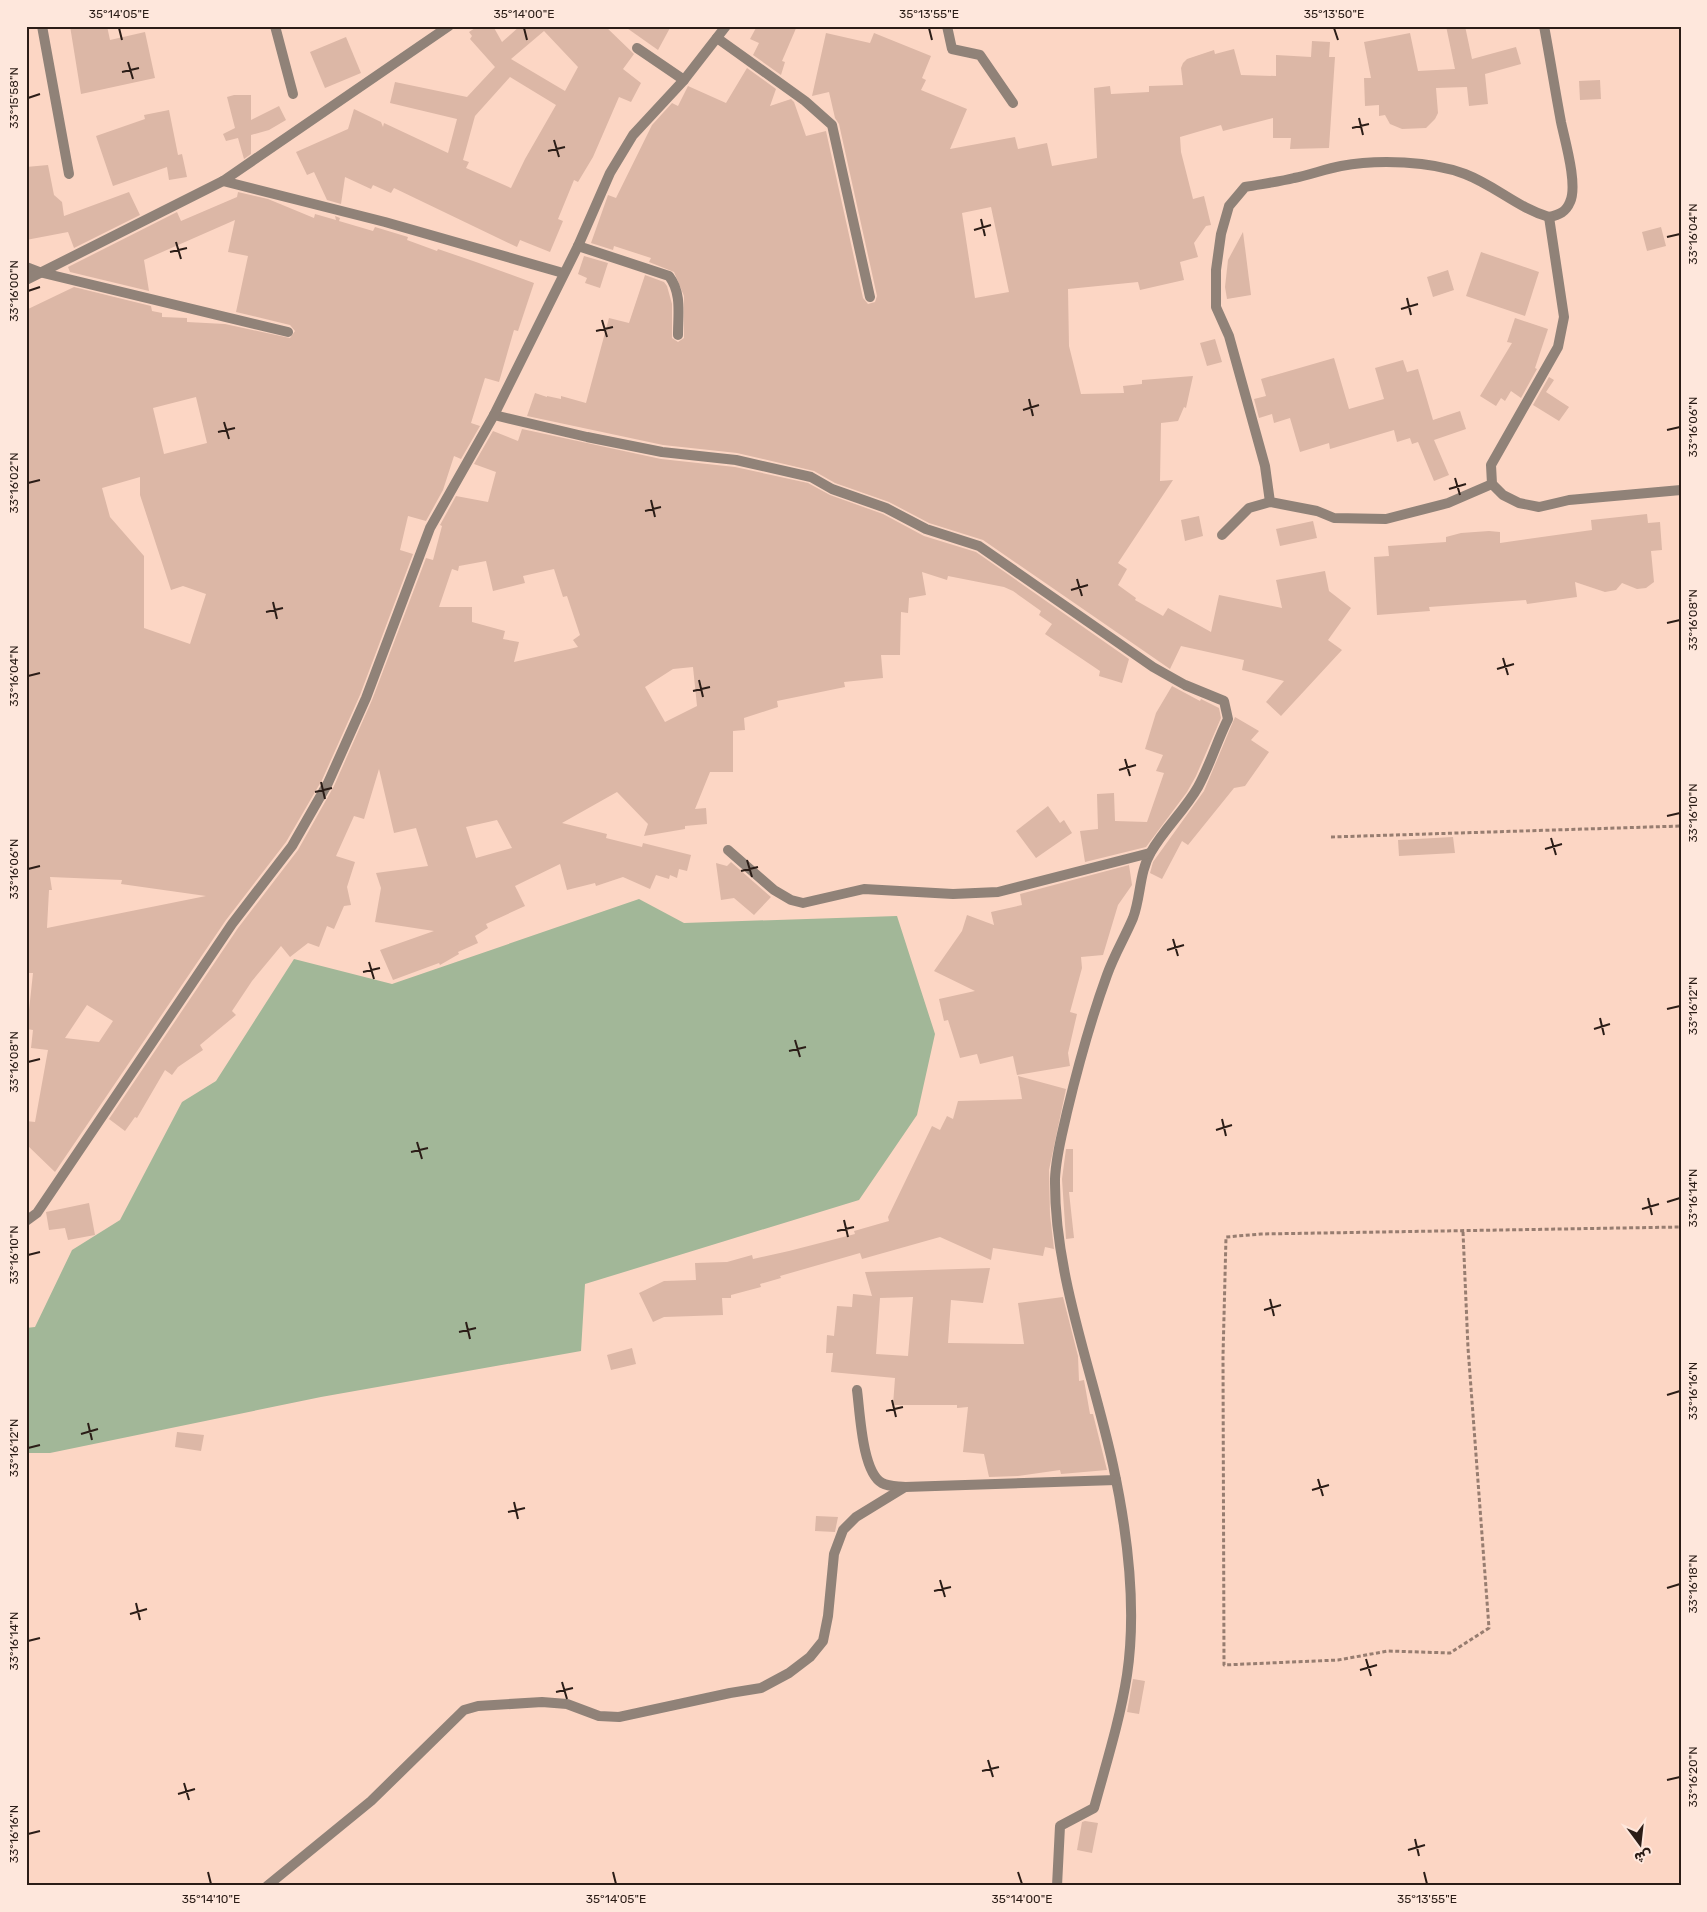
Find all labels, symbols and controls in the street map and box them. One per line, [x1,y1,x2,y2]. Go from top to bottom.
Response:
text: 35°14'05"E [89,7,149,21]
text: 35°14'00"E [494,7,554,21]
text: 35°13'55"E [899,7,959,21]
text: 35°13'50"E [1304,7,1364,21]
text: 33°15'58"N [7,67,21,129]
text: 33°16'04"N [1686,203,1700,265]
text: 33°16'00"N [7,260,21,322]
text: 33°16'06"N [1686,397,1700,457]
text: 33°16'02"N [7,452,21,514]
text: 33°16'08"N [1686,589,1700,651]
text: 33°16'04"N [7,645,21,707]
text: 33°16'10"N [1686,783,1700,843]
text: 33°16'06"N [7,839,21,899]
text: 33°16'12"N [1686,977,1700,1035]
text: 33°16'08"N [7,1031,21,1093]
text: 33°16'14"N [1686,1169,1700,1227]
text: 33°16'10"N [7,1225,21,1285]
text: 33°16'16"N [1686,1362,1700,1420]
text: 33°16'12"N [7,1419,21,1477]
text: 33°16'18"N [1686,1554,1700,1614]
text: 33°16'14"N [7,1612,21,1670]
text: 33°16'20"N [1686,1746,1700,1808]
text: 33°16'16"N [7,1805,21,1863]
north arrow [1614,1820,1664,1870]
text: ش [1632,1846,1654,1867]
text: 35°14'10"E [182,1892,240,1906]
text: 35°14'05"E [586,1892,646,1906]
text: 35°14'00"E [992,1892,1052,1906]
text: 35°13'55"E [1397,1892,1457,1906]

